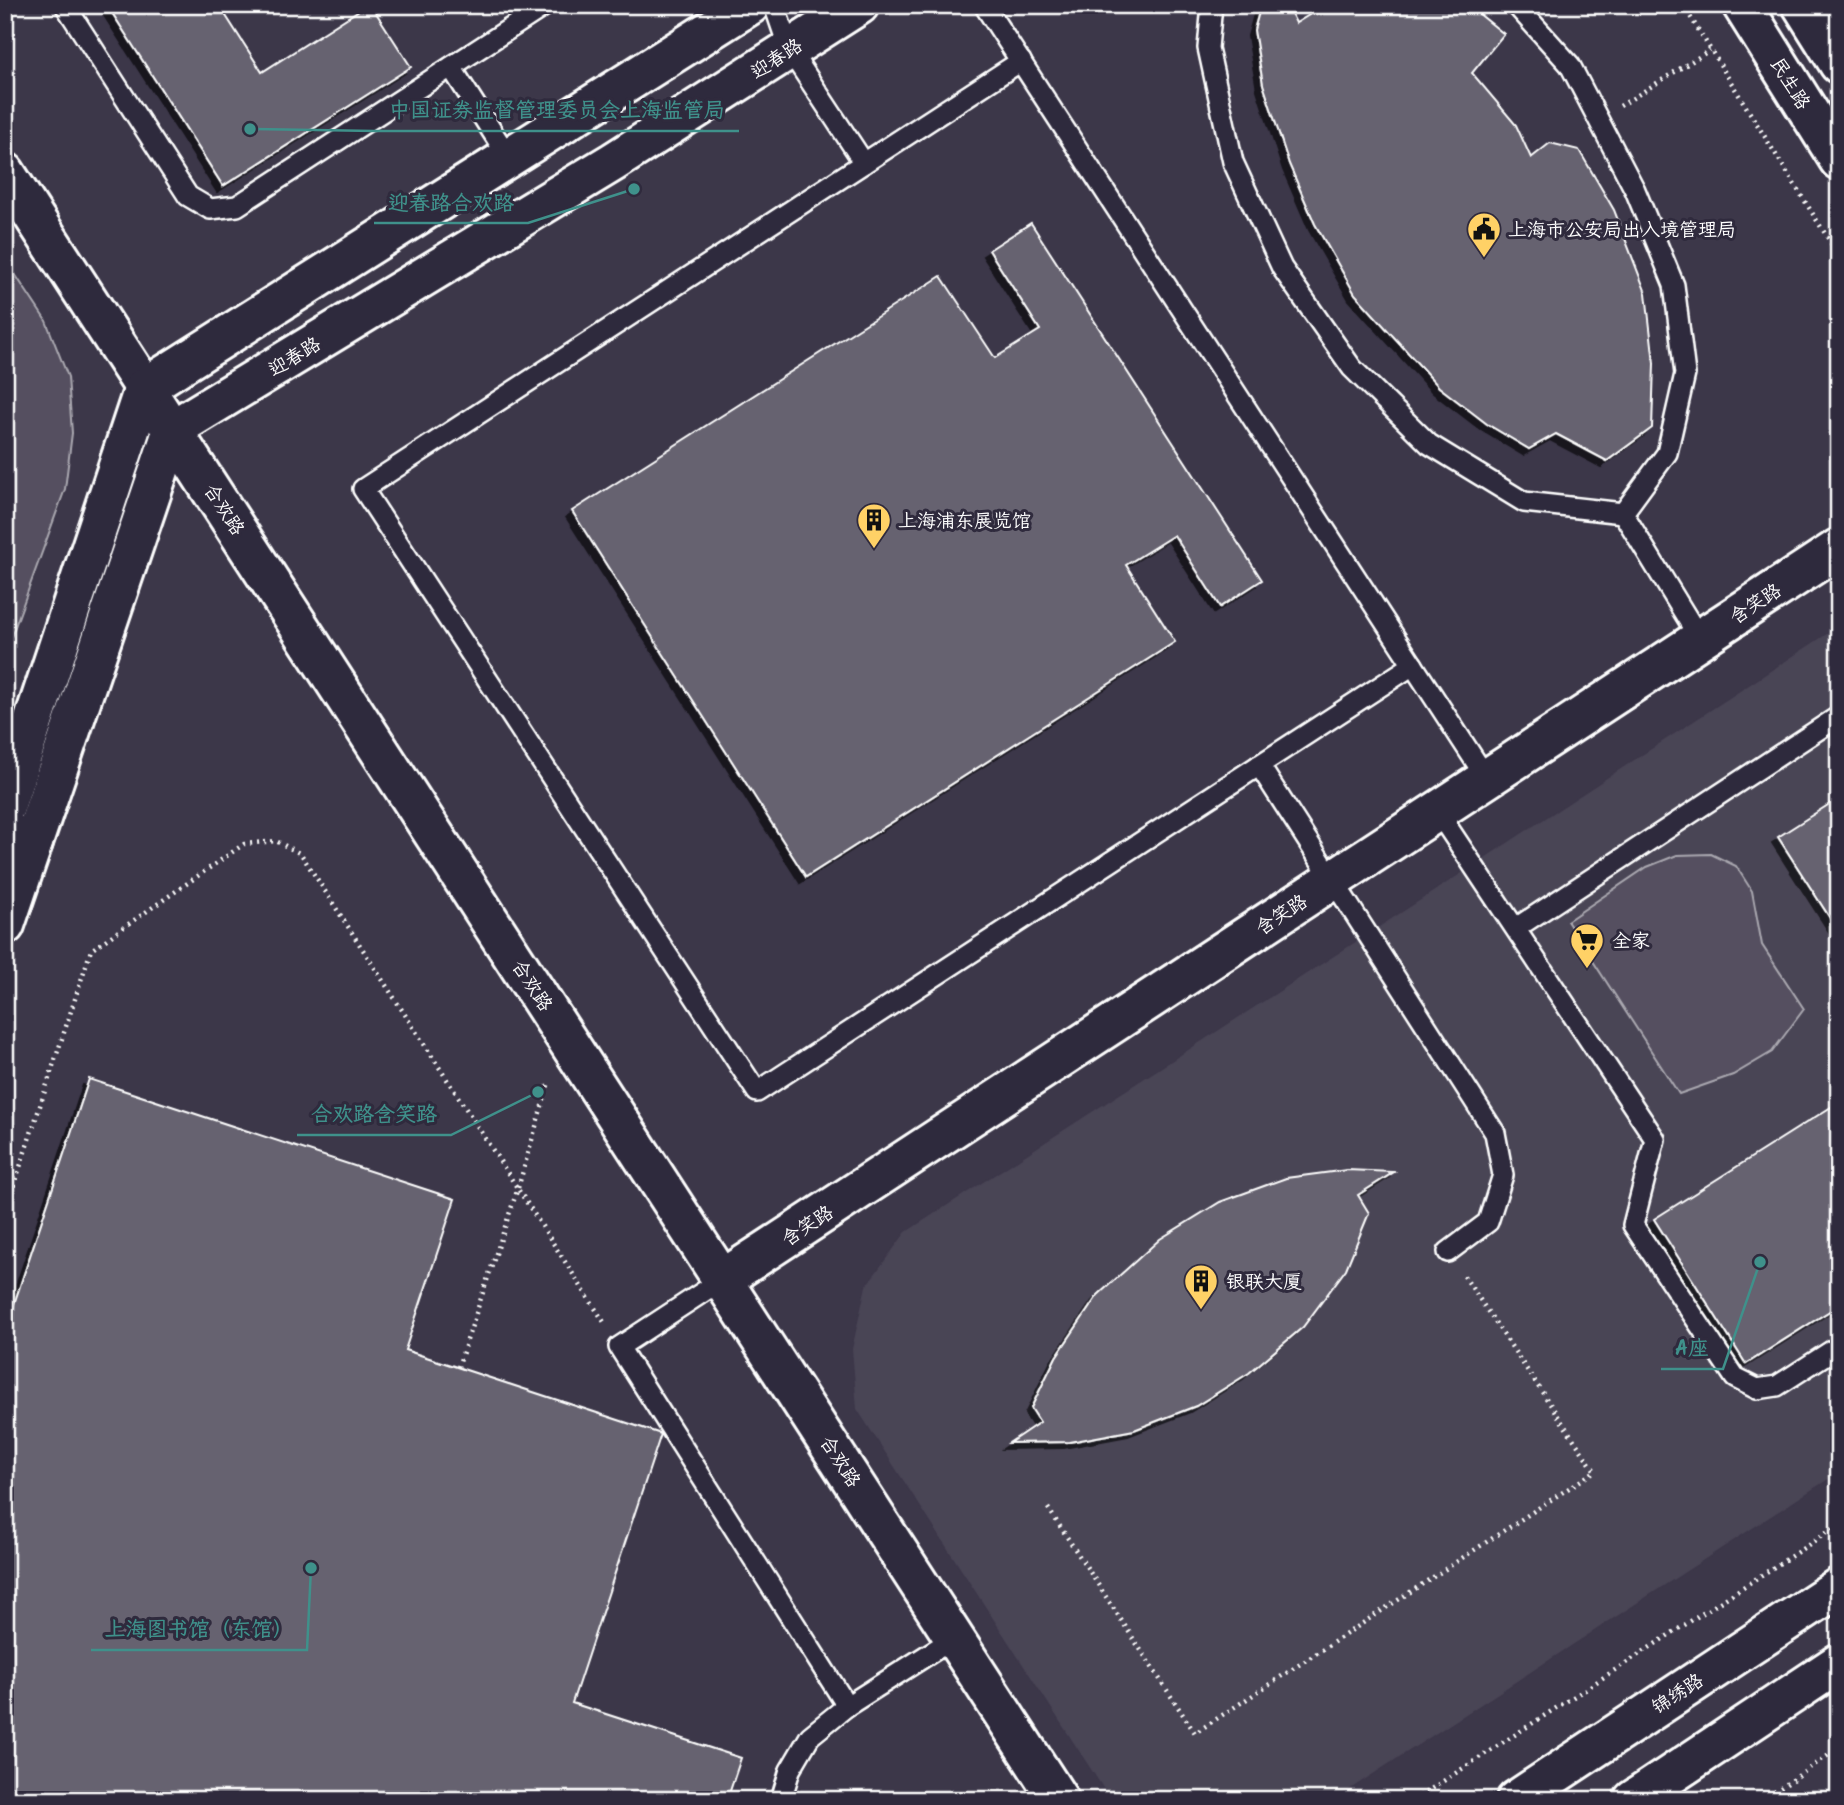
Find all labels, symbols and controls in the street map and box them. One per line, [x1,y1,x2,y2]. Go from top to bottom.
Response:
street label: 迎春路 [745,32,809,88]
street label: 民生路 [1761,52,1817,116]
callout: 中国证券监督管理委员会上海监管局 [375,89,739,131]
text: 中国证券监督管理委员会上海监管局 [389,95,725,128]
callout: 迎春路合欢路 [374,181,528,223]
text: 迎春路合欢路 [388,188,514,221]
public building icon: 上海市公安局出入境管理局 [1465,210,1503,259]
place label: 上海市公安局出入境管理局 [1508,216,1736,246]
street label: 迎春路 [263,330,327,385]
street label: 合欢路 [195,478,251,542]
building icon: 上海浦东展览馆 [855,501,893,550]
place label: 上海浦东展览馆 [898,507,1031,537]
street label: 含笑路 [1724,577,1788,633]
street label: 含笑路 [1250,888,1314,944]
supermarket icon: 全家 [1568,921,1606,970]
place label: 全家 [1612,927,1650,957]
street label: 合欢路 [503,954,559,1018]
callout: 合欢路含笑路 [297,1093,451,1135]
text: 合欢路含笑路 [311,1099,437,1132]
street label: 含笑路 [776,1199,840,1255]
building icon: 银联大厦 [1182,1262,1220,1311]
place label: 银联大厦 [1226,1268,1302,1298]
callout: A座 [1661,1327,1723,1369]
text: A座 [1675,1333,1709,1366]
street label: 合欢路 [811,1430,867,1494]
callout: 上海图书馆（东馆） [91,1608,307,1650]
text: 上海图书馆（东馆） [105,1614,294,1647]
street label: 锦绣路 [1646,1667,1710,1723]

